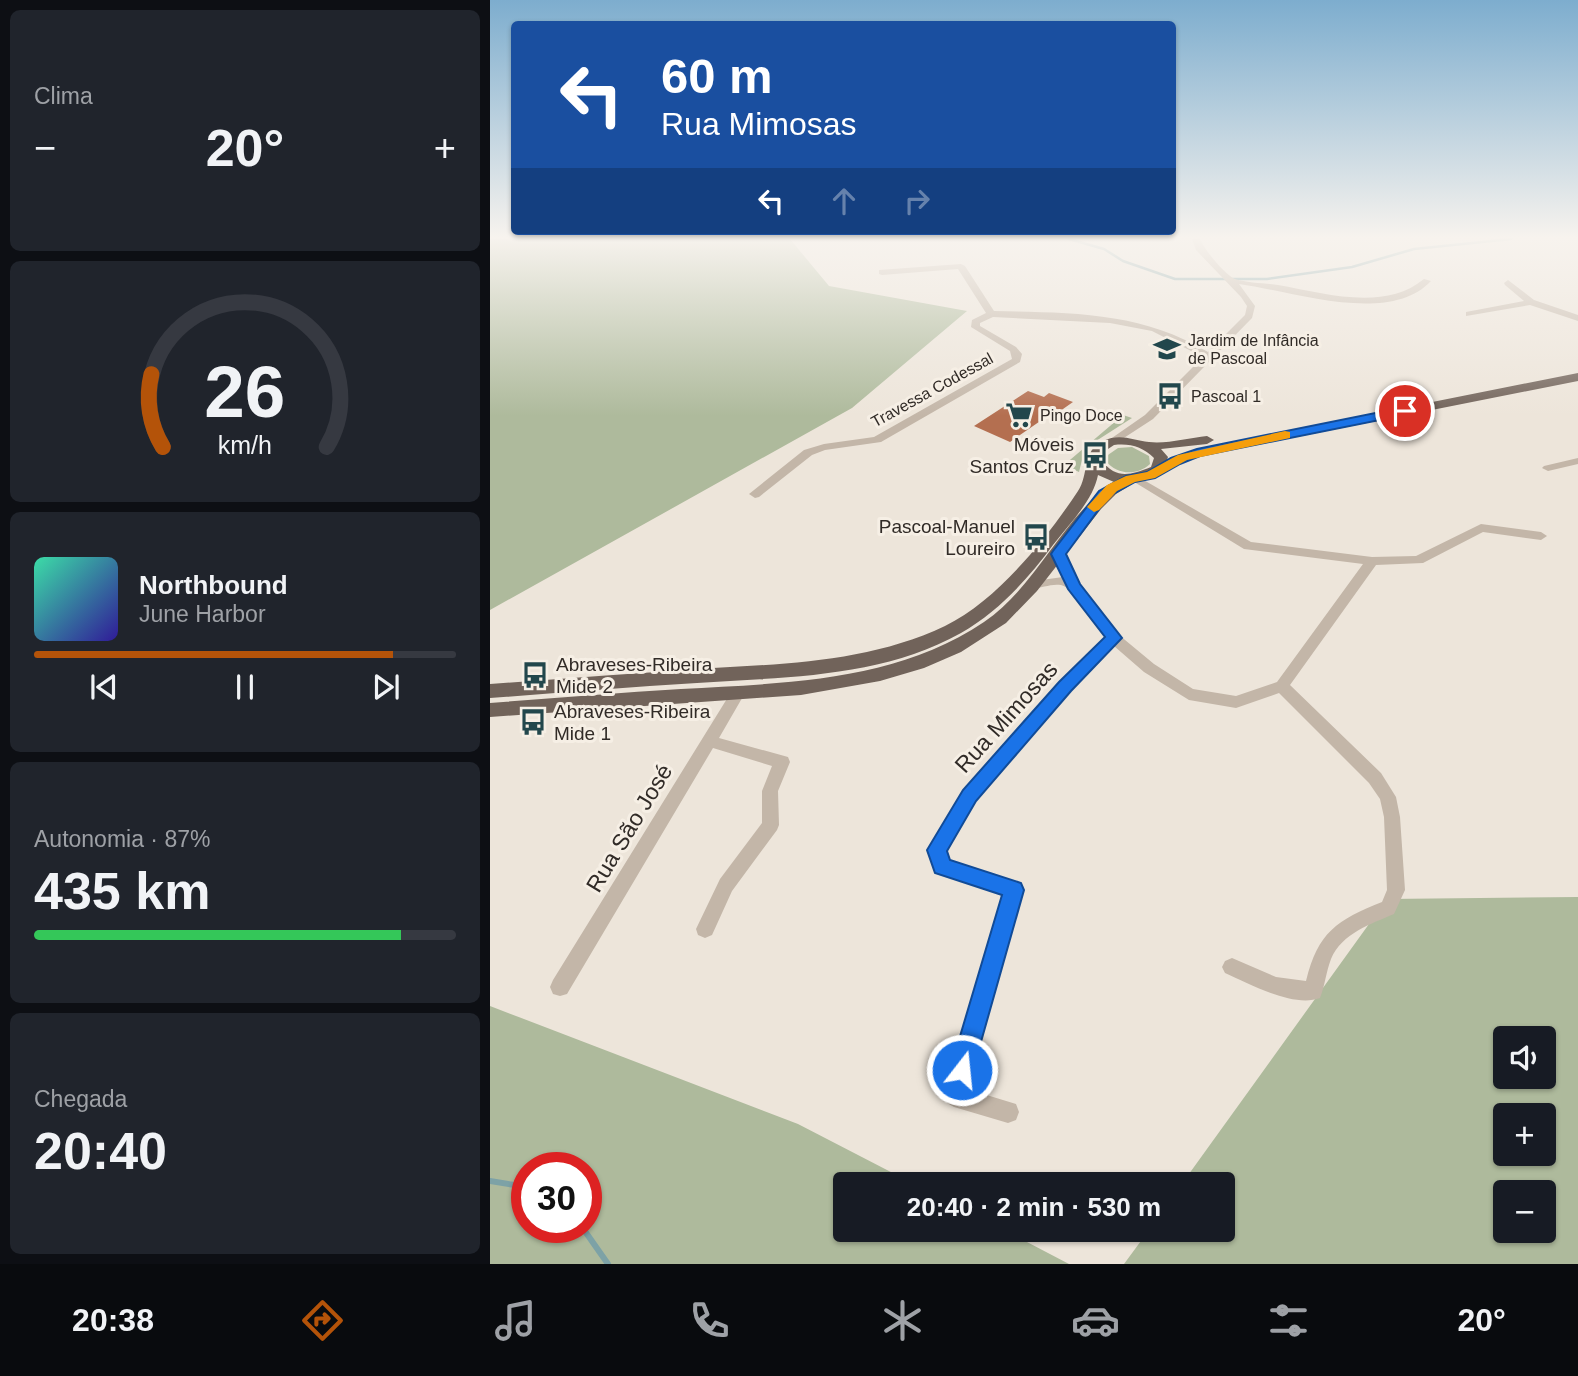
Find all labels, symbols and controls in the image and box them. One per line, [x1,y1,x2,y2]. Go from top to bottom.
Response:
icon: left [546,49,637,140]
text: 60 m [661,49,773,103]
text: Clima [34,83,93,109]
text: Rua Mimosas [661,106,857,142]
text: 20° [206,119,284,177]
text: − [34,127,56,169]
text: + [434,127,456,169]
icon: left [752,182,790,220]
icon: ahead [825,182,863,220]
icon: right [898,182,936,220]
place label: Jardim de Infância de Pascoal [1188,332,1319,367]
school or university icon: Jardim de Infância de Pascoal [1152,334,1182,364]
street label: Travessa Codessal [868,350,996,430]
text: 26 [205,352,285,433]
bus stop icon: Pascoal 1 [1155,381,1185,411]
pin [1375,381,1435,441]
place label: Pascoal 1 [1191,388,1261,405]
icon: arrive [1386,392,1424,430]
supermarket icon: Pingo Doce [1004,400,1034,430]
place label: Pingo Doce [1040,407,1123,424]
text: km/h [218,431,272,459]
place label: Móveis Santos Cruz [969,434,1074,477]
bus stop icon: Móveis Santos Cruz [1080,440,1110,470]
place label: Pascoal-Manuel Loureiro [879,516,1015,559]
bus stop icon: Pascoal-Manuel Loureiro [1021,522,1051,552]
text: Northbound [139,570,288,600]
text: June Harbor [139,601,266,627]
place label: Abraveses-Ribeira Mide 2 [556,654,713,697]
street label: Rua Mimosas [949,656,1063,778]
bus stop icon: Abraveses-Ribeira Mide 2 [520,660,550,690]
icon: previous [85,668,123,706]
icon: pause [226,668,264,706]
icon: next [367,668,405,706]
place label: Abraveses-Ribeira Mide 1 [554,701,711,744]
bus stop icon: Abraveses-Ribeira Mide 1 [518,707,548,737]
street label: Rua São José [581,759,677,897]
text: Autonomia · 87% [34,826,210,852]
text: 435 km [34,862,210,920]
map controls [1493,1026,1556,1243]
button: sound [1493,1026,1556,1089]
position arrow [925,1033,999,1107]
text: Chegada [34,1086,127,1112]
button: + [1493,1103,1556,1166]
text: 20:40 [34,1122,167,1180]
speed limit sign: 30 [511,1152,602,1243]
button: − [1493,1180,1556,1243]
text: 20:40 · 2 min · 530 m [907,1192,1161,1222]
icon: directions [298,1296,347,1345]
icon: music [491,1296,540,1345]
icon: phone [685,1296,734,1345]
icon: climate [878,1296,927,1345]
icon: car [1071,1296,1120,1345]
icon: filters [1264,1296,1313,1345]
text: 20:38 [72,1302,154,1338]
text: 20° [1457,1302,1506,1338]

